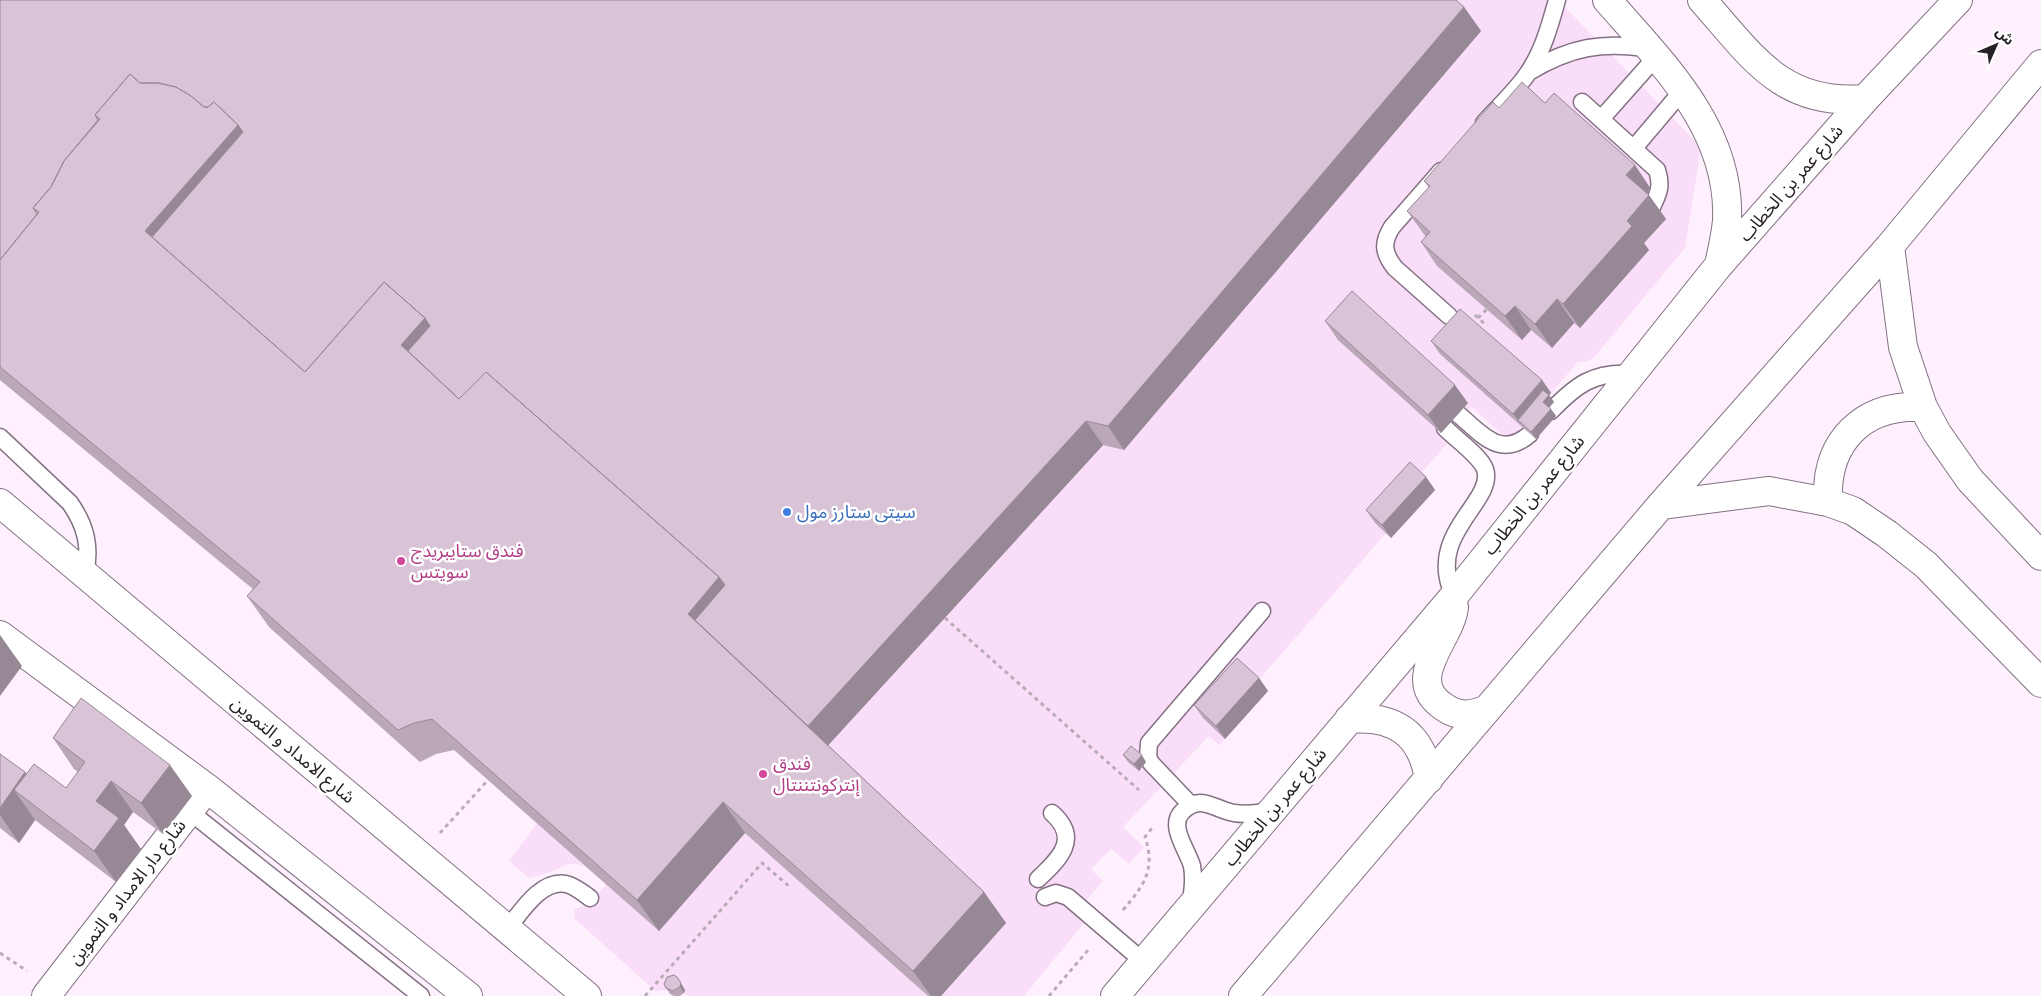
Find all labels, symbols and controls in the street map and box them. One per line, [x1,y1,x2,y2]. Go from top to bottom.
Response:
north arrow [1971,20,2021,70]
text: ش [1992,23,2018,49]
street label: شارع عمر بن الخطاب [1734,120,1850,248]
street label: شارع عمر بن الخطاب [1479,431,1591,561]
place label: سيتى ستارز مول [797,501,916,523]
marker: سيتى ستارز مول [781,506,793,518]
place label: فندق ستايبريدج سويتس [411,540,523,583]
marker: فندق ستايبريدج سويتس [395,555,407,567]
street label: شارع الامداد و التموين [225,692,359,811]
street label: شارع عمر بن الخطاب [1219,743,1333,873]
place label: فندق إنتركونتننتال [773,753,860,797]
marker: فندق إنتركونتننتال [757,768,769,780]
street label: شارع دار الامداد و التموين [63,815,193,971]

